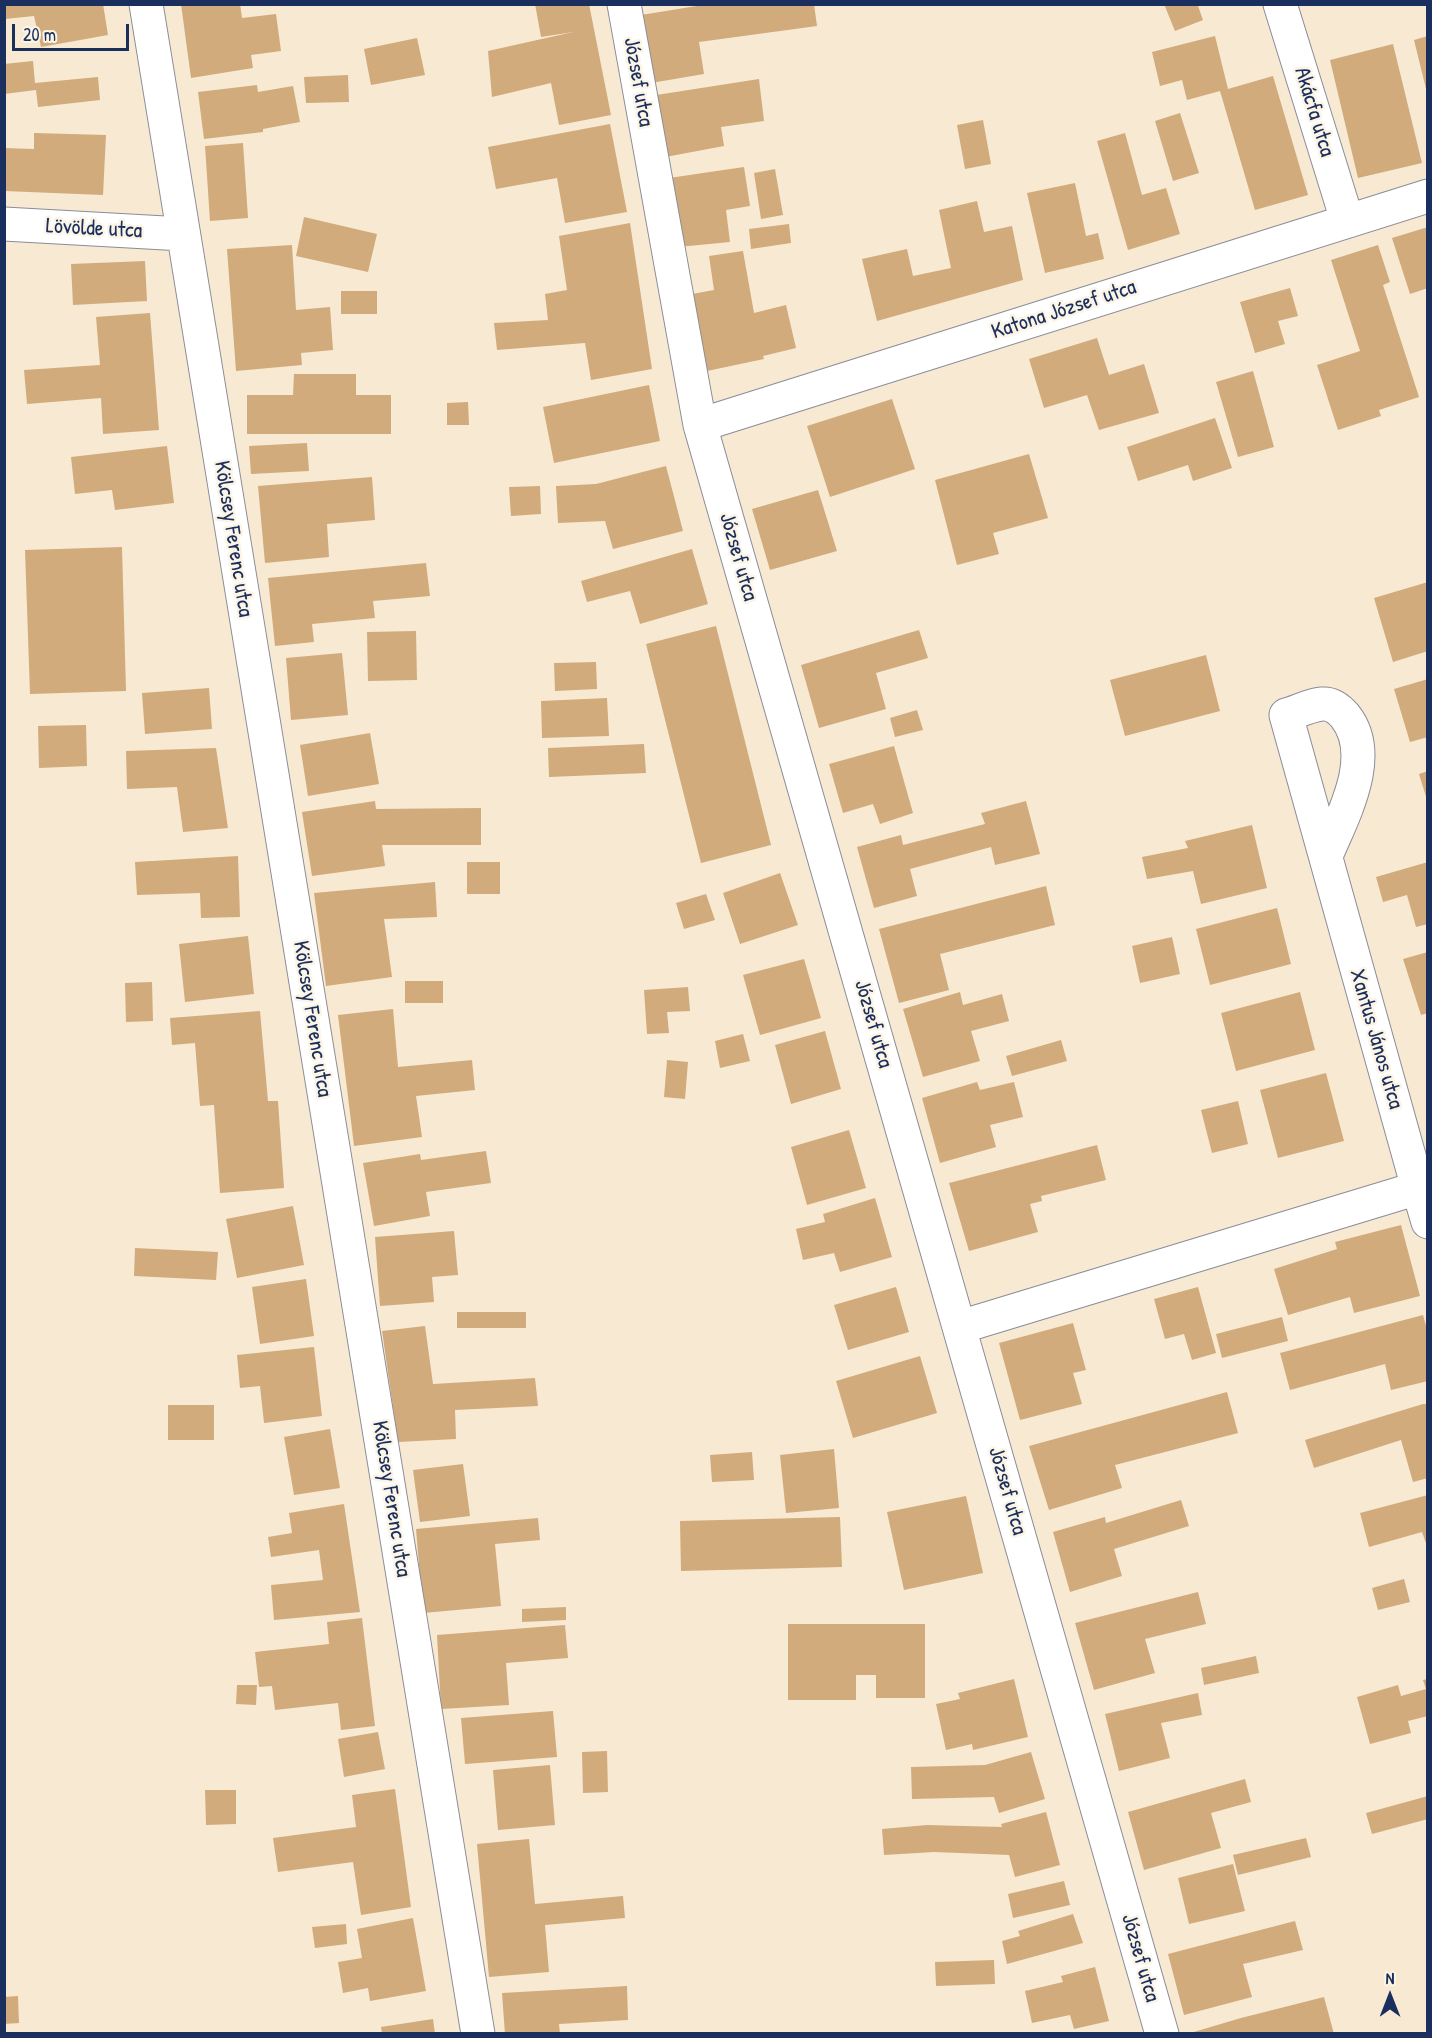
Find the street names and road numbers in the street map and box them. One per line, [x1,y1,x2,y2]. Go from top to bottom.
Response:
street label: József utca [617,35,659,129]
street label: Akácfa utca [1288,64,1340,160]
street label: Lövölde utca [45,213,143,245]
street label: Katona József utca [988,274,1140,346]
street label: Kölcsey Ferenc utca [208,459,258,619]
street label: József utca [713,510,763,604]
street label: Kölcsey Ferenc utca [287,939,337,1099]
street label: Xantus János utca [1343,966,1409,1112]
street label: József utca [848,977,898,1071]
street label: Kölcsey Ferenc utca [366,1419,416,1579]
street label: József utca [982,1444,1032,1538]
street label: József utca [1115,1911,1165,2005]

